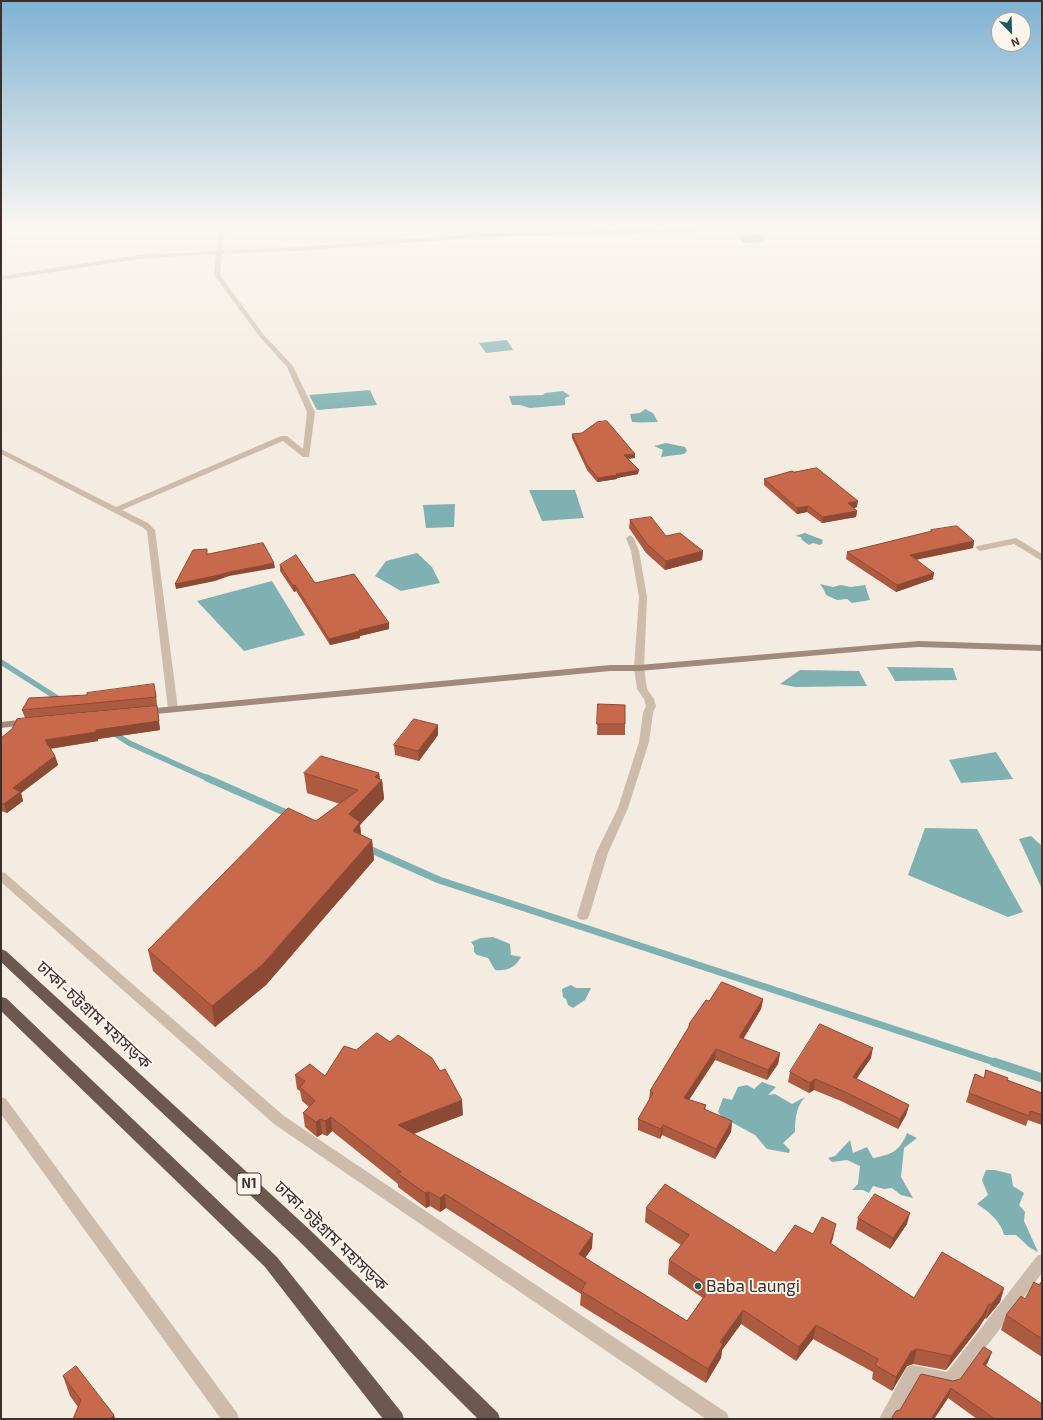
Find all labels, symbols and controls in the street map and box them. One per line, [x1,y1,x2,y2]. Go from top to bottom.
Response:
north arrow [991,12,1031,52]
text: N [1009,35,1022,50]
street label: ঢাকা-চট্টগ্রাম মহাসড়ক [32,957,156,1073]
road number: N1 [237,1173,261,1195]
street label: ঢাকা-চট্টগ্রাম মহাসড়ক [270,1177,392,1295]
place label: Baba Laungi [706,1276,800,1296]
marker: Baba Laungi [693,1281,703,1291]

